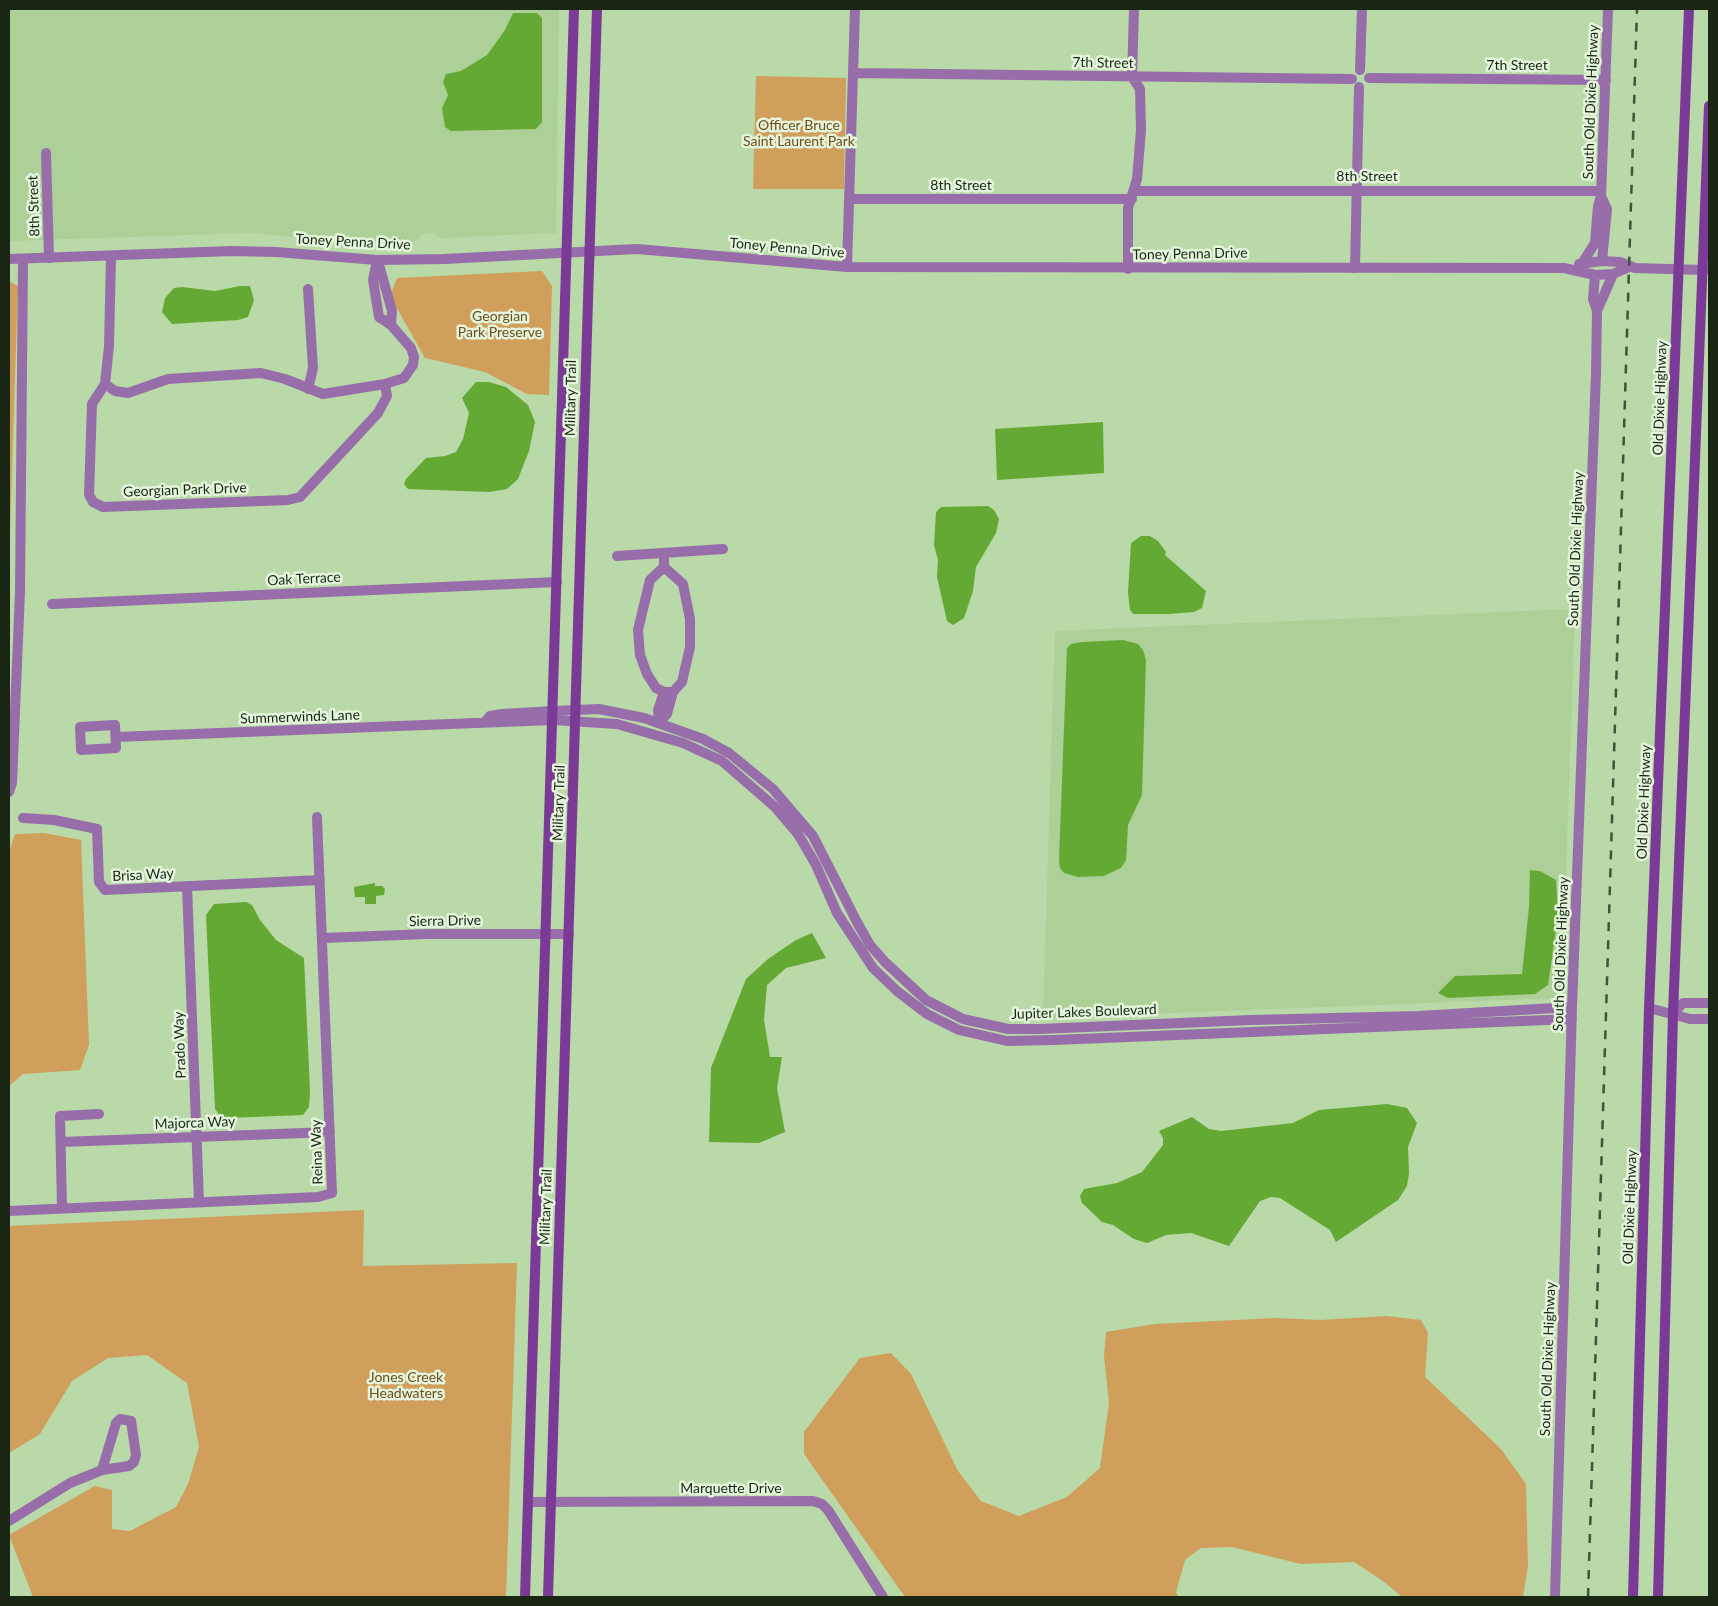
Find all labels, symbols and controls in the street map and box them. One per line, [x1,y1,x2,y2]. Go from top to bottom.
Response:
street label: South Old Dixie Highway [1580,24,1602,180]
street label: 7th Street [1072,54,1134,72]
street label: 7th Street [1486,57,1548,73]
park label: Officer Bruce Saint Laurent Park [743,117,855,150]
street label: 8th Street [1336,168,1398,184]
street label: 8th Street [25,175,43,237]
street label: 8th Street [930,177,992,193]
street label: Toney Penna Drive [295,231,411,253]
street label: Toney Penna Drive [729,235,845,261]
street label: Toney Penna Drive [1132,245,1248,263]
park label: Georgian Park Preserve [458,308,542,341]
street label: Old Dixie Highway [1650,340,1670,456]
street label: Military Trail [562,360,580,436]
street label: South Old Dixie Highway [1565,471,1587,627]
street label: Georgian Park Drive [123,479,247,501]
street label: Oak Terrace [267,569,341,589]
street label: Summerwinds Lane [240,707,360,727]
street label: Old Dixie Highway [1634,744,1654,860]
street label: Military Trail [549,765,569,841]
street label: Brisa Way [112,865,174,885]
street label: South Old Dixie Highway [1550,876,1572,1032]
street label: Sierra Drive [409,912,481,930]
street label: Jupiter Lakes Boulevard [1011,1001,1157,1023]
street label: Prado Way [170,1011,190,1079]
street label: Majorca Way [154,1113,236,1133]
street label: Reina Way [307,1119,327,1185]
street label: Old Dixie Highway [1620,1149,1640,1265]
street label: Military Trail [536,1169,556,1245]
street label: South Old Dixie Highway [1537,1281,1559,1437]
park label: Jones Creek Headwaters [369,1369,443,1401]
street label: Marquette Drive [680,1480,782,1496]

